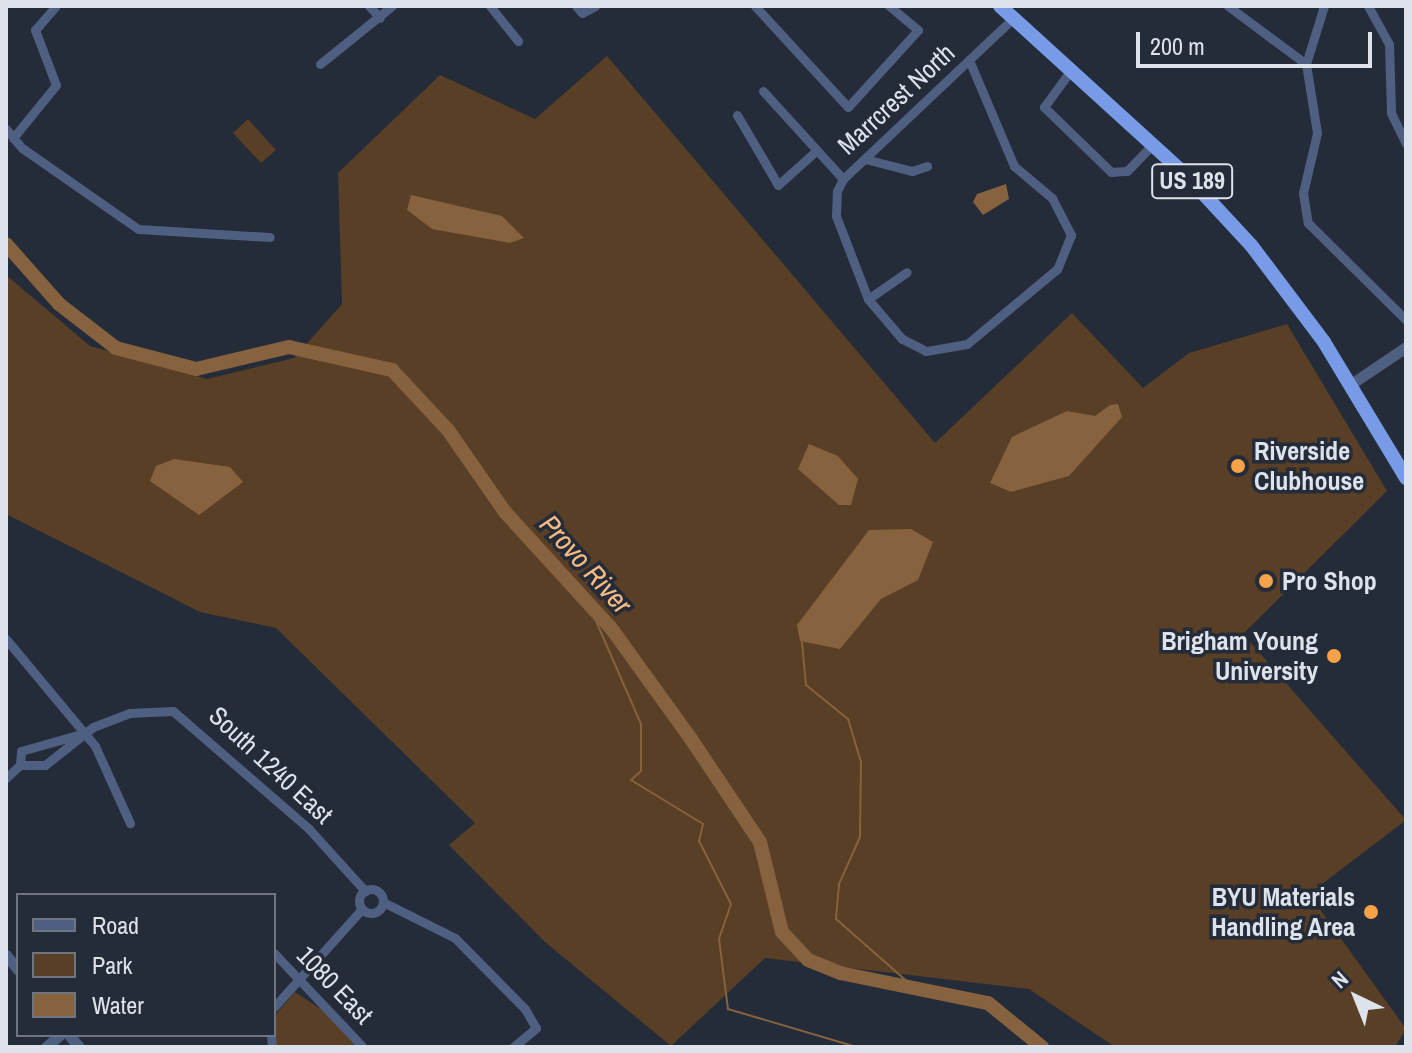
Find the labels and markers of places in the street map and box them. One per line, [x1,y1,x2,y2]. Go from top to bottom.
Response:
place label: Riverside Clubhouse [1254,435,1364,496]
marker: Riverside Clubhouse [1229,457,1247,475]
place label: Pro Shop [1282,565,1377,597]
marker: Pro Shop [1257,572,1275,590]
place label: Brigham Young University [1161,625,1318,686]
marker: Brigham Young University [1325,647,1343,665]
place label: BYU Materials Handling Area [1210,881,1355,942]
marker: BYU Materials Handling Area [1362,903,1380,921]

